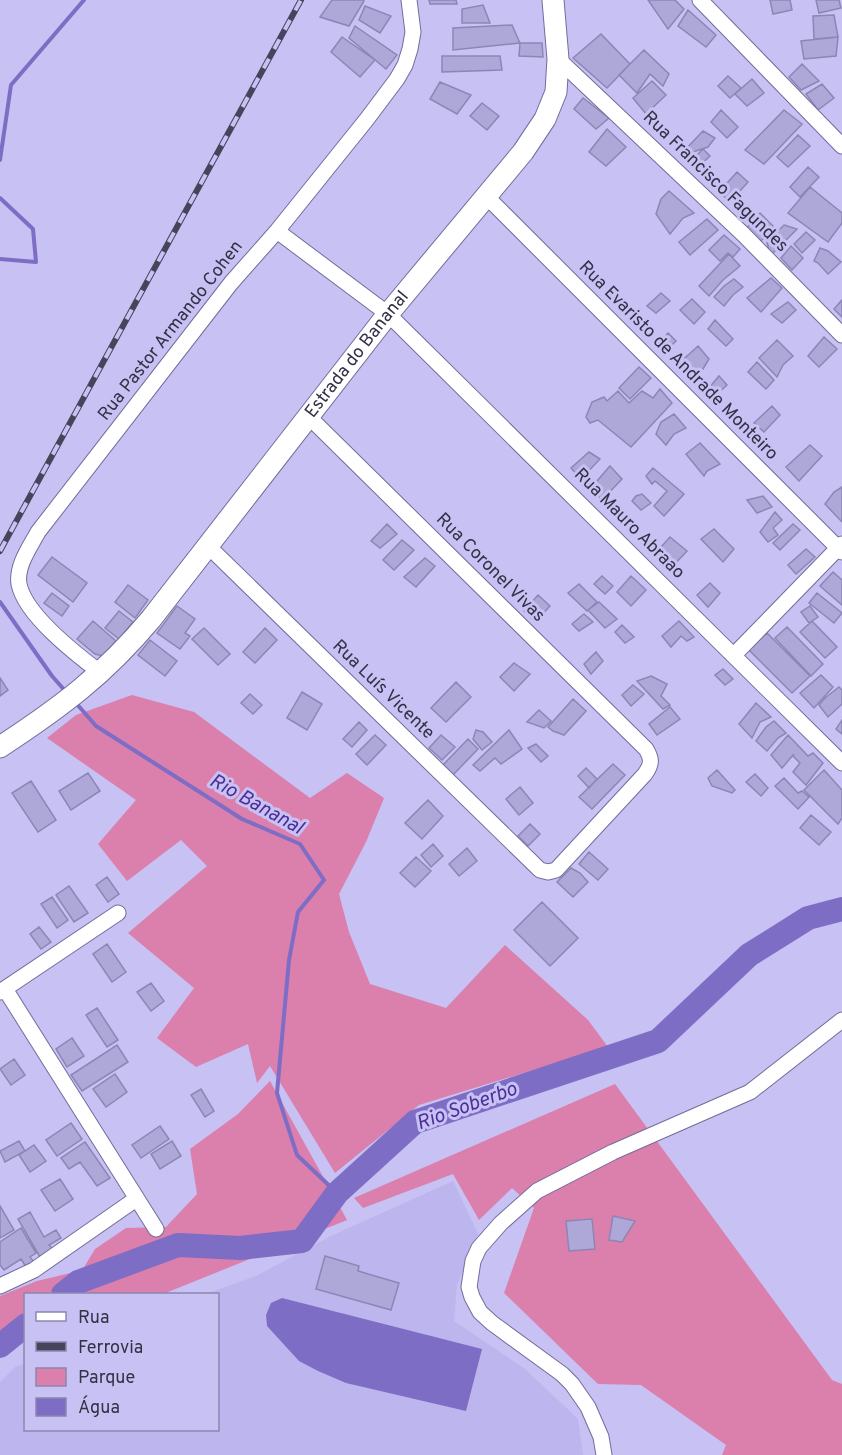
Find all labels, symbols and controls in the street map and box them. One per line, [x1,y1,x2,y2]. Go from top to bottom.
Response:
street label: Rua Francisco Fagundes [637,106,793,258]
street label: Rua Pastor Armando Cohen [93,236,249,426]
street label: Rua Evaristo de Andrade Monteiro [573,256,783,466]
street label: Estrada do Bananal [300,286,414,423]
street label: Rua Mauro Abraao [569,464,689,584]
street label: Rua Coronel Vivas [431,509,549,627]
street label: Rua Luís Vicente [327,635,439,745]
water label: Rio Bananal [204,769,308,842]
water label: Rio Soberbo [413,1077,521,1137]
legend [24,1293,219,1431]
text: Rua [78,1307,109,1330]
text: Ferrovia [78,1337,143,1360]
text: Parque [78,1367,135,1390]
text: Água [78,1395,120,1420]

